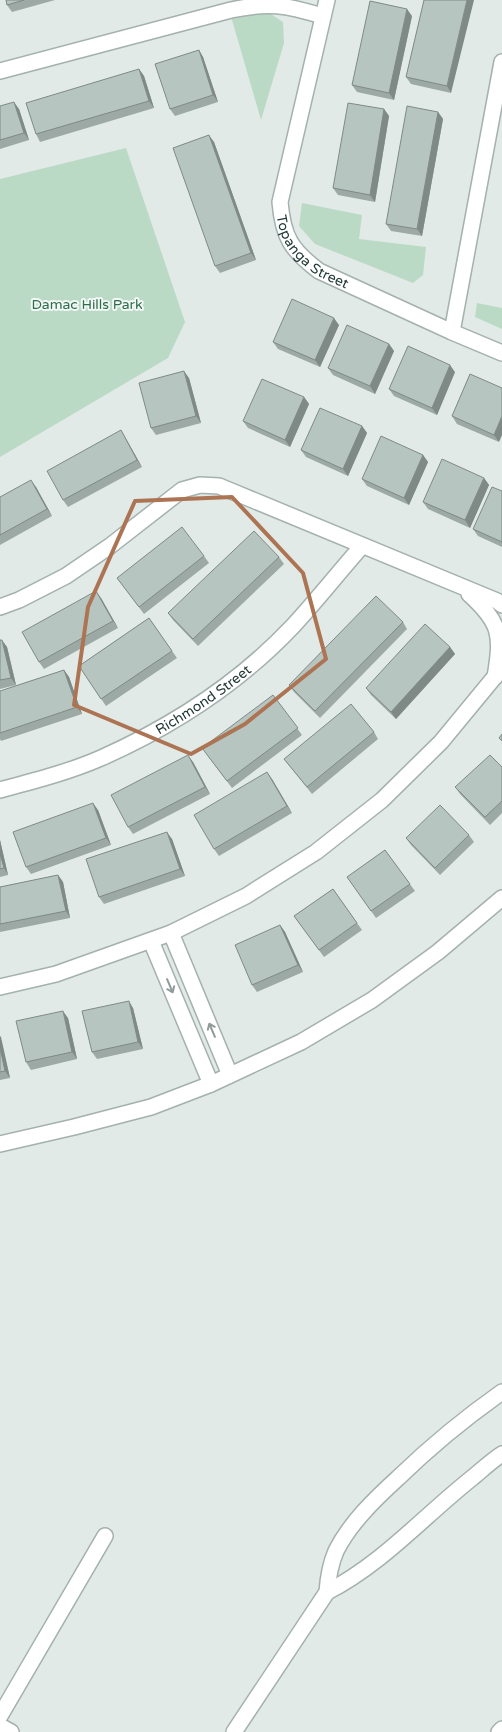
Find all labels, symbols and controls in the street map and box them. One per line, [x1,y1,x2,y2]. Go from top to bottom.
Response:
street label: Topanga Street [273,213,352,293]
park label: Damac Hills Park [31,296,143,313]
street label: Richmond Street [153,661,255,738]
one-way arrow [165,978,175,993]
one-way arrow [206,1023,216,1038]

